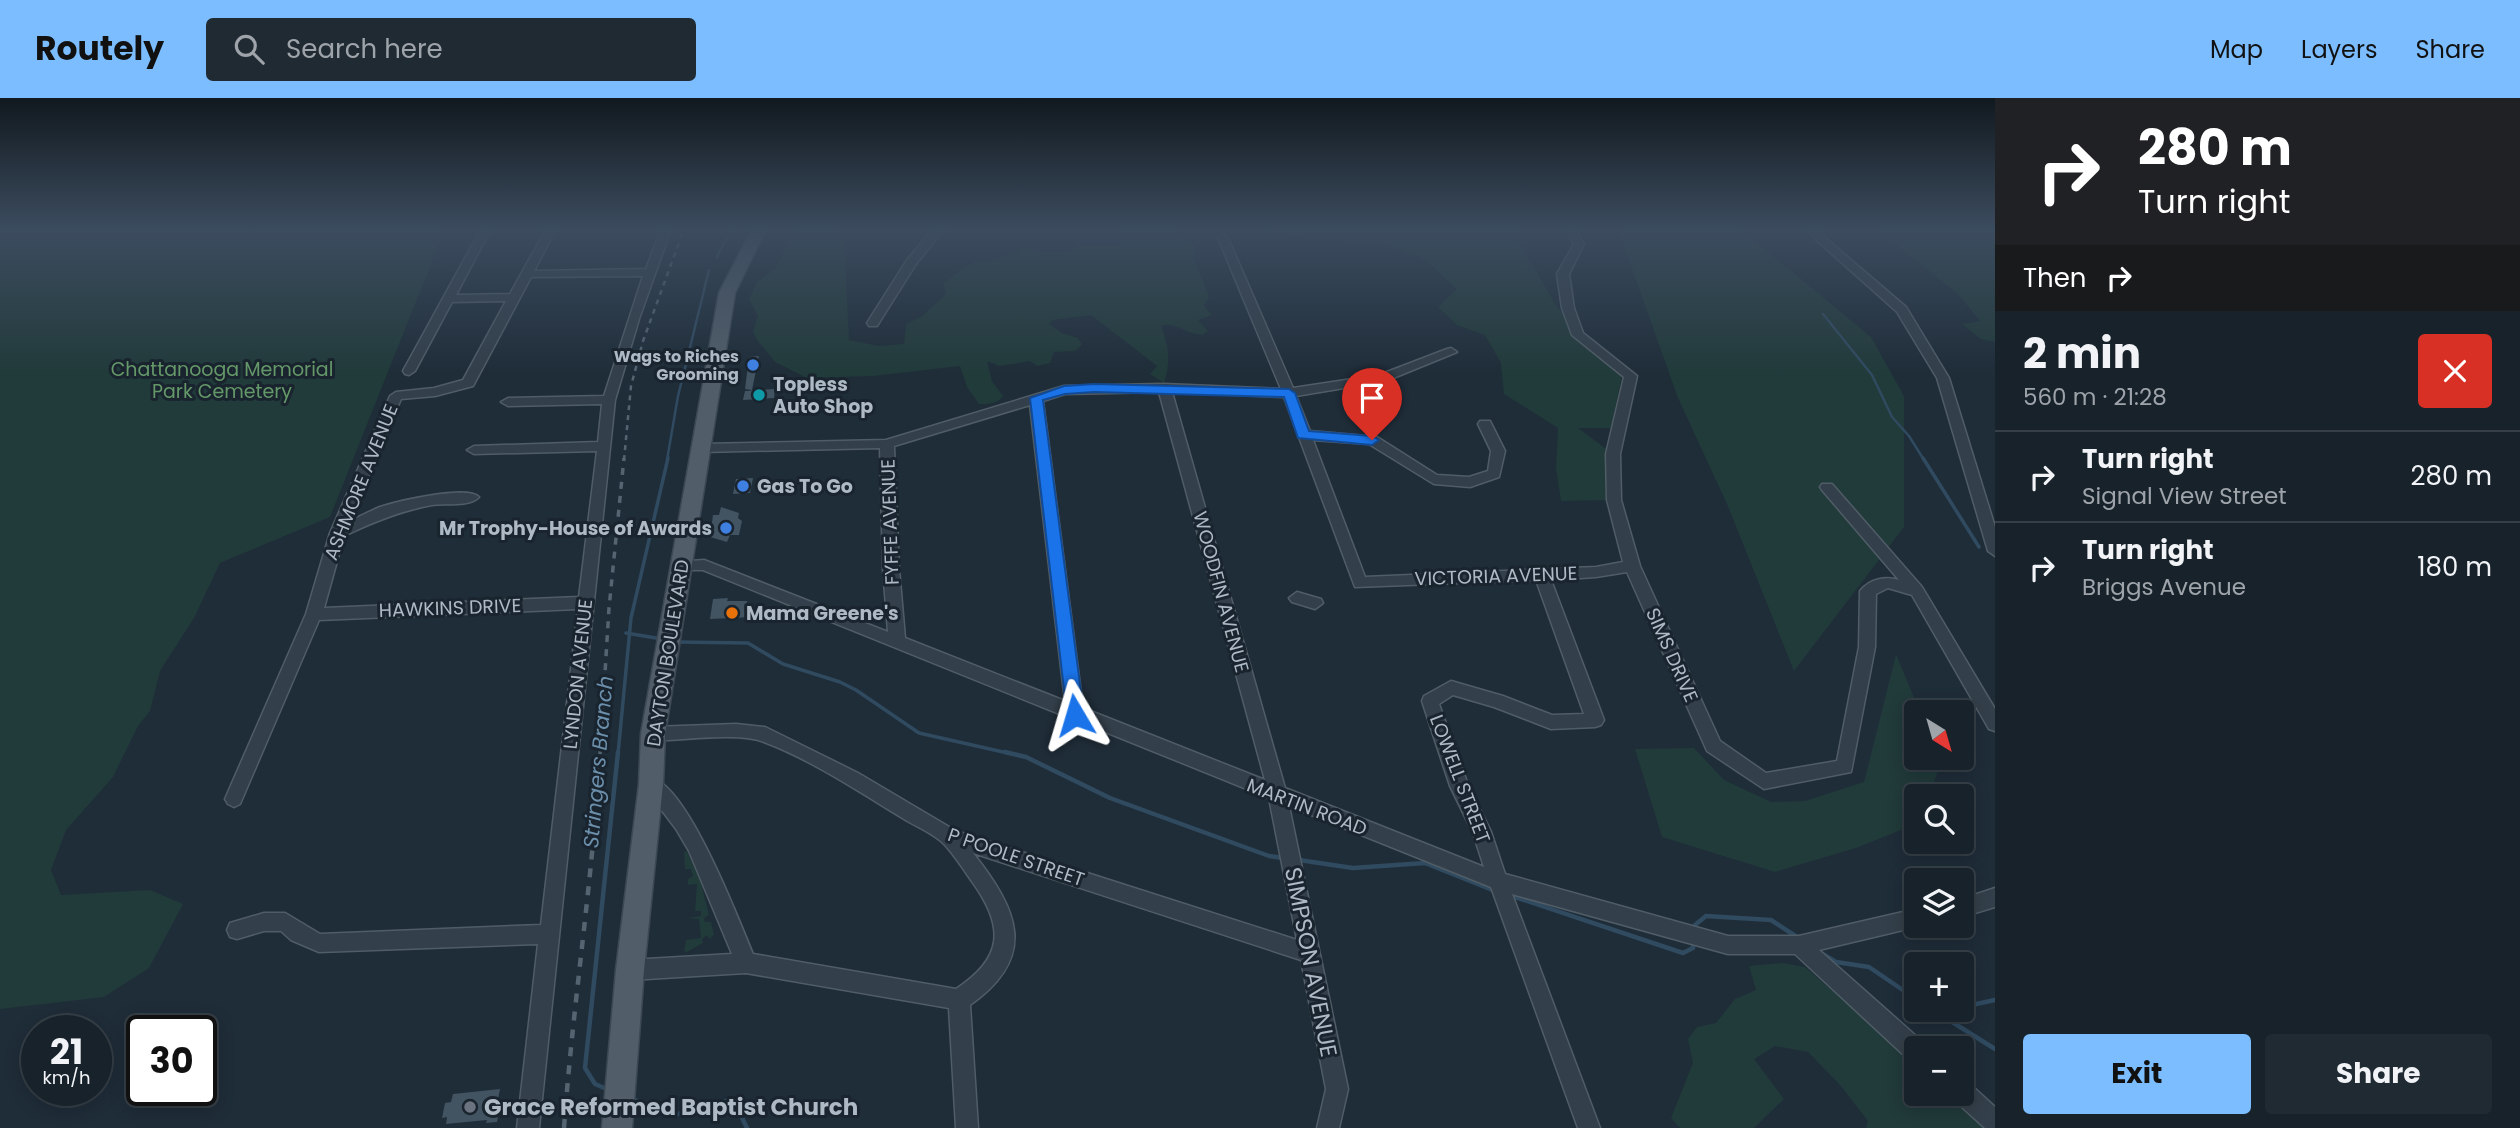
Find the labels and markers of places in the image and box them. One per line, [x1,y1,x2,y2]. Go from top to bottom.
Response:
place label: Wags to Riches Grooming [614,345,739,386]
marker: Wags to Riches Grooming [745,357,761,373]
pin [1342,368,1402,440]
place label: Topless Auto Shop [773,371,873,420]
marker: Topless Auto Shop [751,387,767,403]
place label: Gas To Go [757,473,853,500]
marker: Gas To Go [735,478,751,494]
place label: Mr Trophy-House of Awards [439,515,712,542]
marker: Mr Trophy-House of Awards [718,520,734,536]
place label: Mama Greene's [746,600,899,627]
marker: Mama Greene's [724,605,740,621]
place label: Grace Reformed Baptist Church [484,1091,858,1123]
marker: Grace Reformed Baptist Church [462,1099,478,1115]

